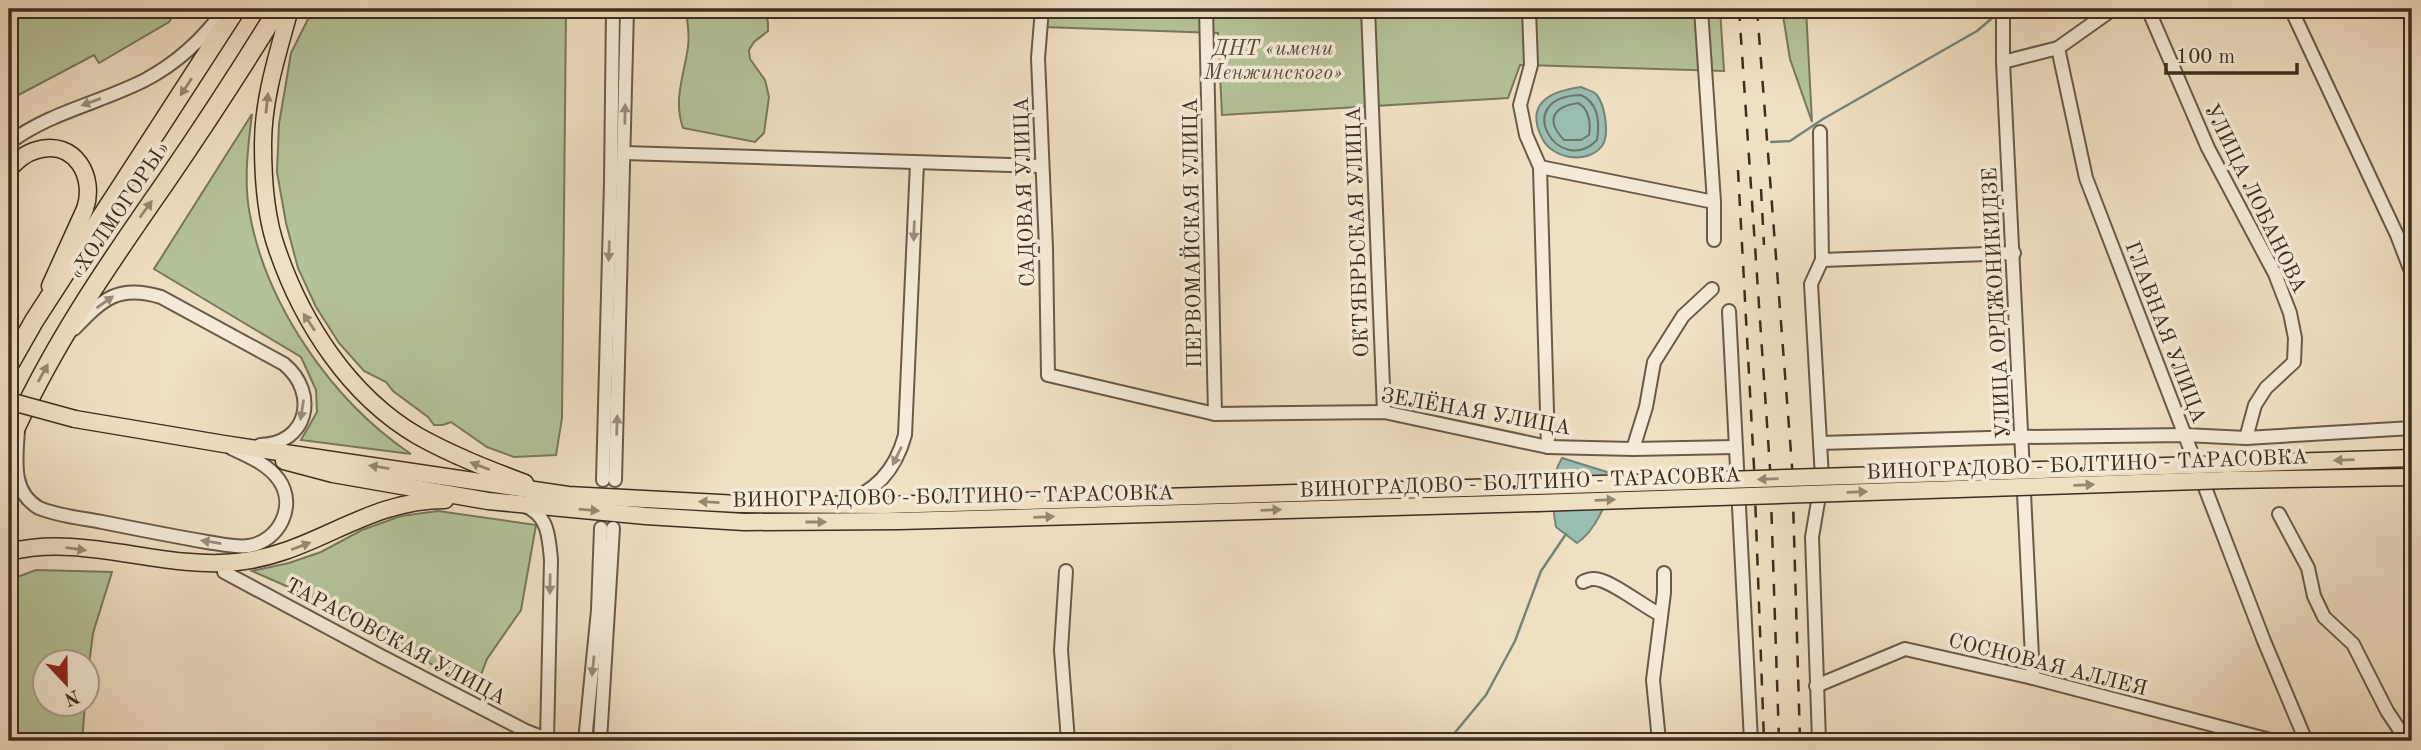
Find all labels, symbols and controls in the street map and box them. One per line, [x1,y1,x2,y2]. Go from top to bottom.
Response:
scale bar [2166,32,2297,76]
park label: ДНТ «имени Менжинского» [1203,39,1342,84]
text: 100 m [2176,47,2235,68]
one-way arrow [180,77,193,97]
one-way arrow [262,92,273,114]
street label: САДОВАЯ УЛИЦА [1012,96,1039,287]
one-way arrow [80,97,101,108]
street label: ПЕРВОМАЙСКАЯ УЛИЦА [1176,98,1206,368]
street label: УЛИЦА ЛОБАНОВА [2200,101,2310,297]
one-way arrow [619,103,631,125]
street label: ОКТЯБРЬСКАЯ УЛИЦА [1344,106,1373,358]
street label: «ХОЛМОГОРЫ» [66,138,174,284]
street label: УЛИЦА ОРДЖОНИКИДЗЕ [1980,167,2015,439]
one-way arrow [139,200,153,218]
one-way arrow [908,220,919,242]
street label: ГЛАВНАЯ УЛИЦА [2120,239,2209,426]
one-way arrow [603,240,615,262]
one-way arrow [96,295,114,309]
one-way arrow [303,312,316,332]
one-way arrow [37,364,49,383]
street label: ЗЕЛЁНАЯ УЛИЦА [1379,381,1573,440]
one-way arrow [297,399,308,421]
one-way arrow [611,414,622,436]
one-way arrow [891,446,903,466]
street label: ВИНОГРАДОВО - БОЛТИНО - ТАРАСОВКА [1866,447,2308,484]
one-way arrow [2333,454,2355,465]
one-way arrow [469,460,490,471]
one-way arrow [368,461,390,472]
street label: ВИНОГРАДОВО - БОЛТИНО - ТАРАСОВКА [1299,465,1741,502]
one-way arrow [1756,474,1778,485]
one-way arrow [2073,479,2095,490]
street label: ВИНОГРАДОВО - БОЛТИНО - ТАРАСОВКА [732,483,1174,512]
one-way arrow [1846,486,1868,497]
one-way arrow [1594,495,1616,506]
one-way arrow [698,497,720,508]
one-way arrow [578,505,600,516]
one-way arrow [1260,505,1282,516]
one-way arrow [1033,512,1055,523]
one-way arrow [805,516,827,528]
one-way arrow [200,536,222,547]
one-way arrow [290,540,311,551]
one-way arrow [65,543,87,554]
one-way arrow [544,573,556,595]
street label: ТАРАСОВСКАЯ УЛИЦА [282,575,509,709]
street label: СОСНОВАЯ АЛЛЕЯ [1946,631,2149,700]
north arrow [32,648,102,718]
one-way arrow [587,655,598,677]
text: N [61,685,82,708]

